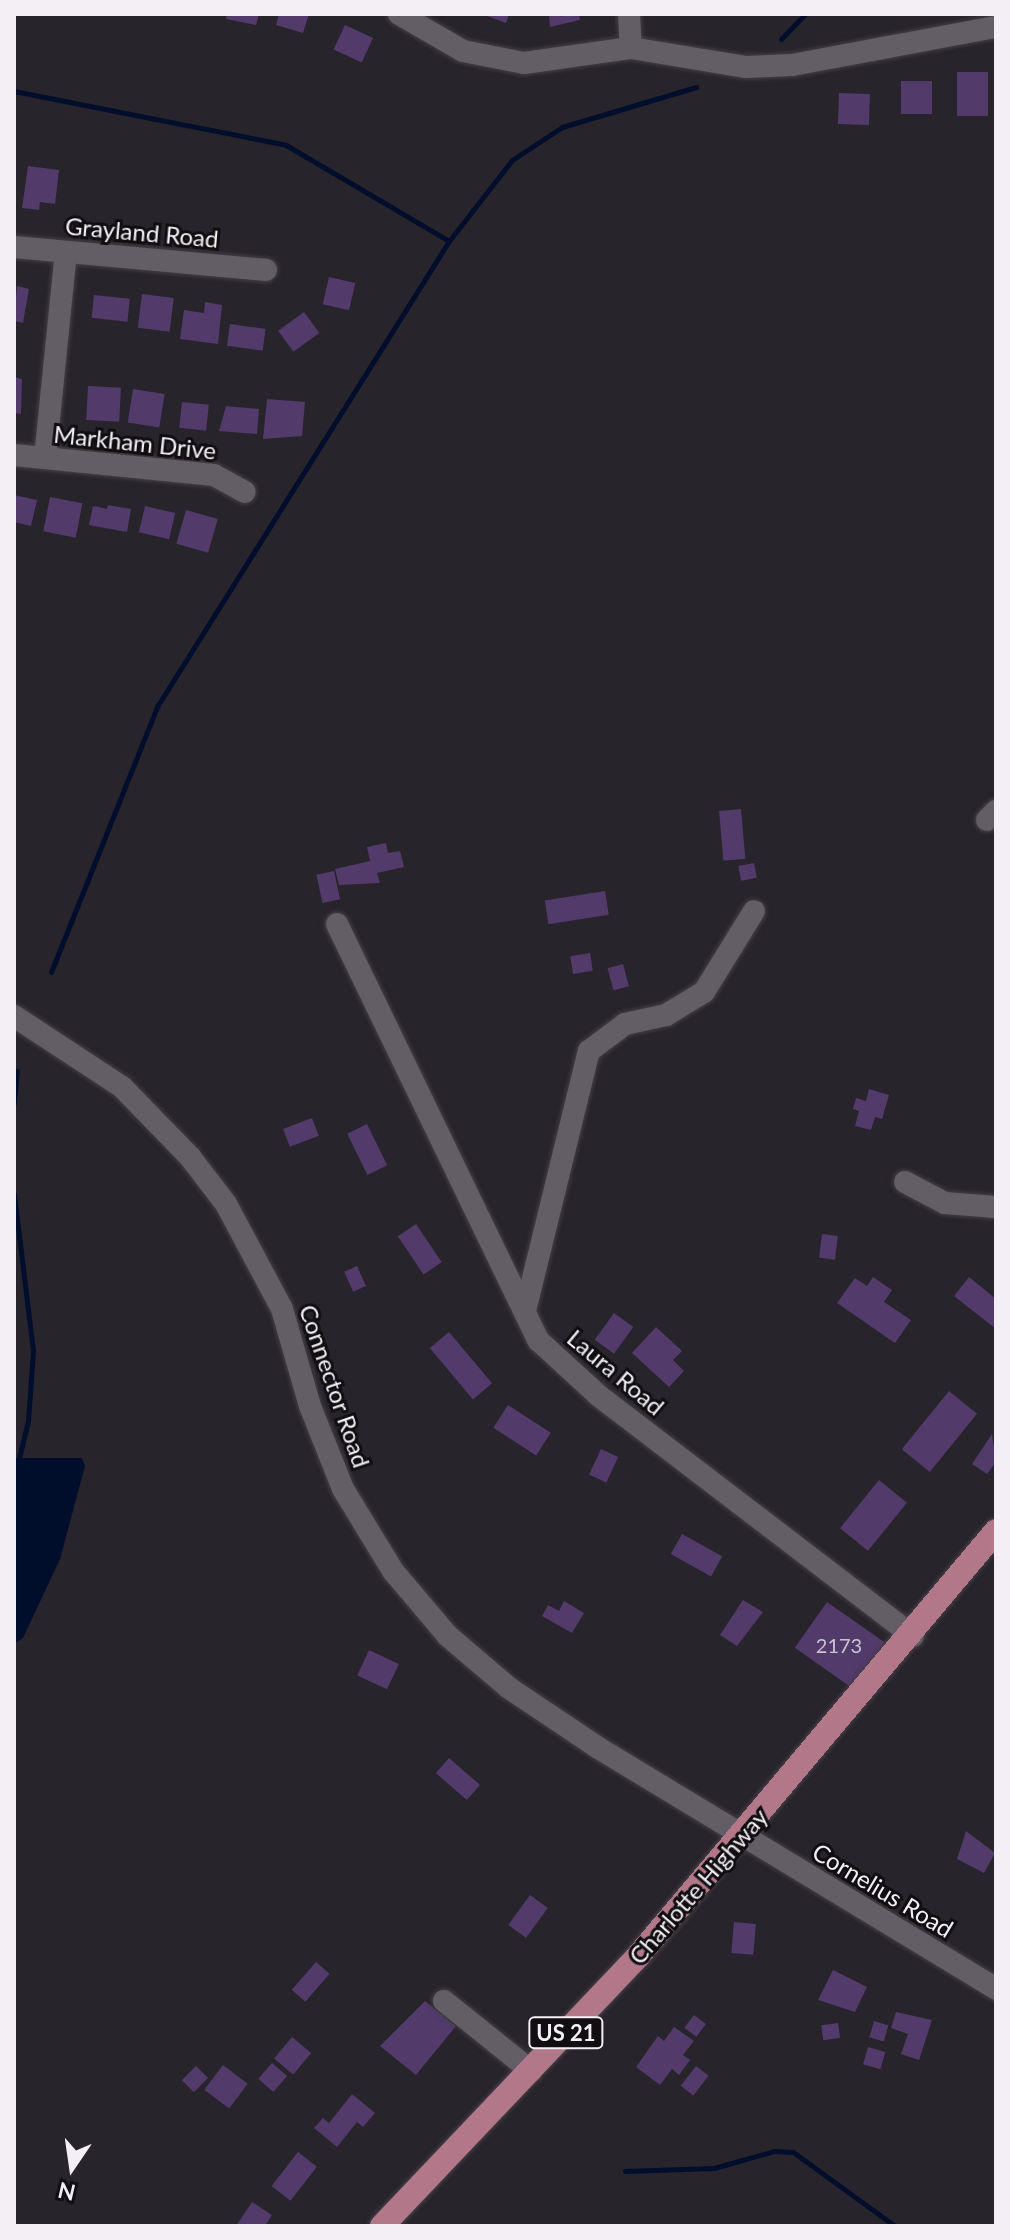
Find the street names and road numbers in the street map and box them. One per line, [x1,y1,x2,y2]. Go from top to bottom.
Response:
street label: Grayland Road [64,211,220,253]
street label: Markham Drive [52,419,218,465]
street label: Connector Road [294,1301,376,1471]
street label: Laura Road [562,1323,670,1421]
street label: Charlotte Highway [623,1802,773,1970]
street label: Cornelius Road [808,1837,958,1943]
road number: US 21 [528,2015,604,2051]

